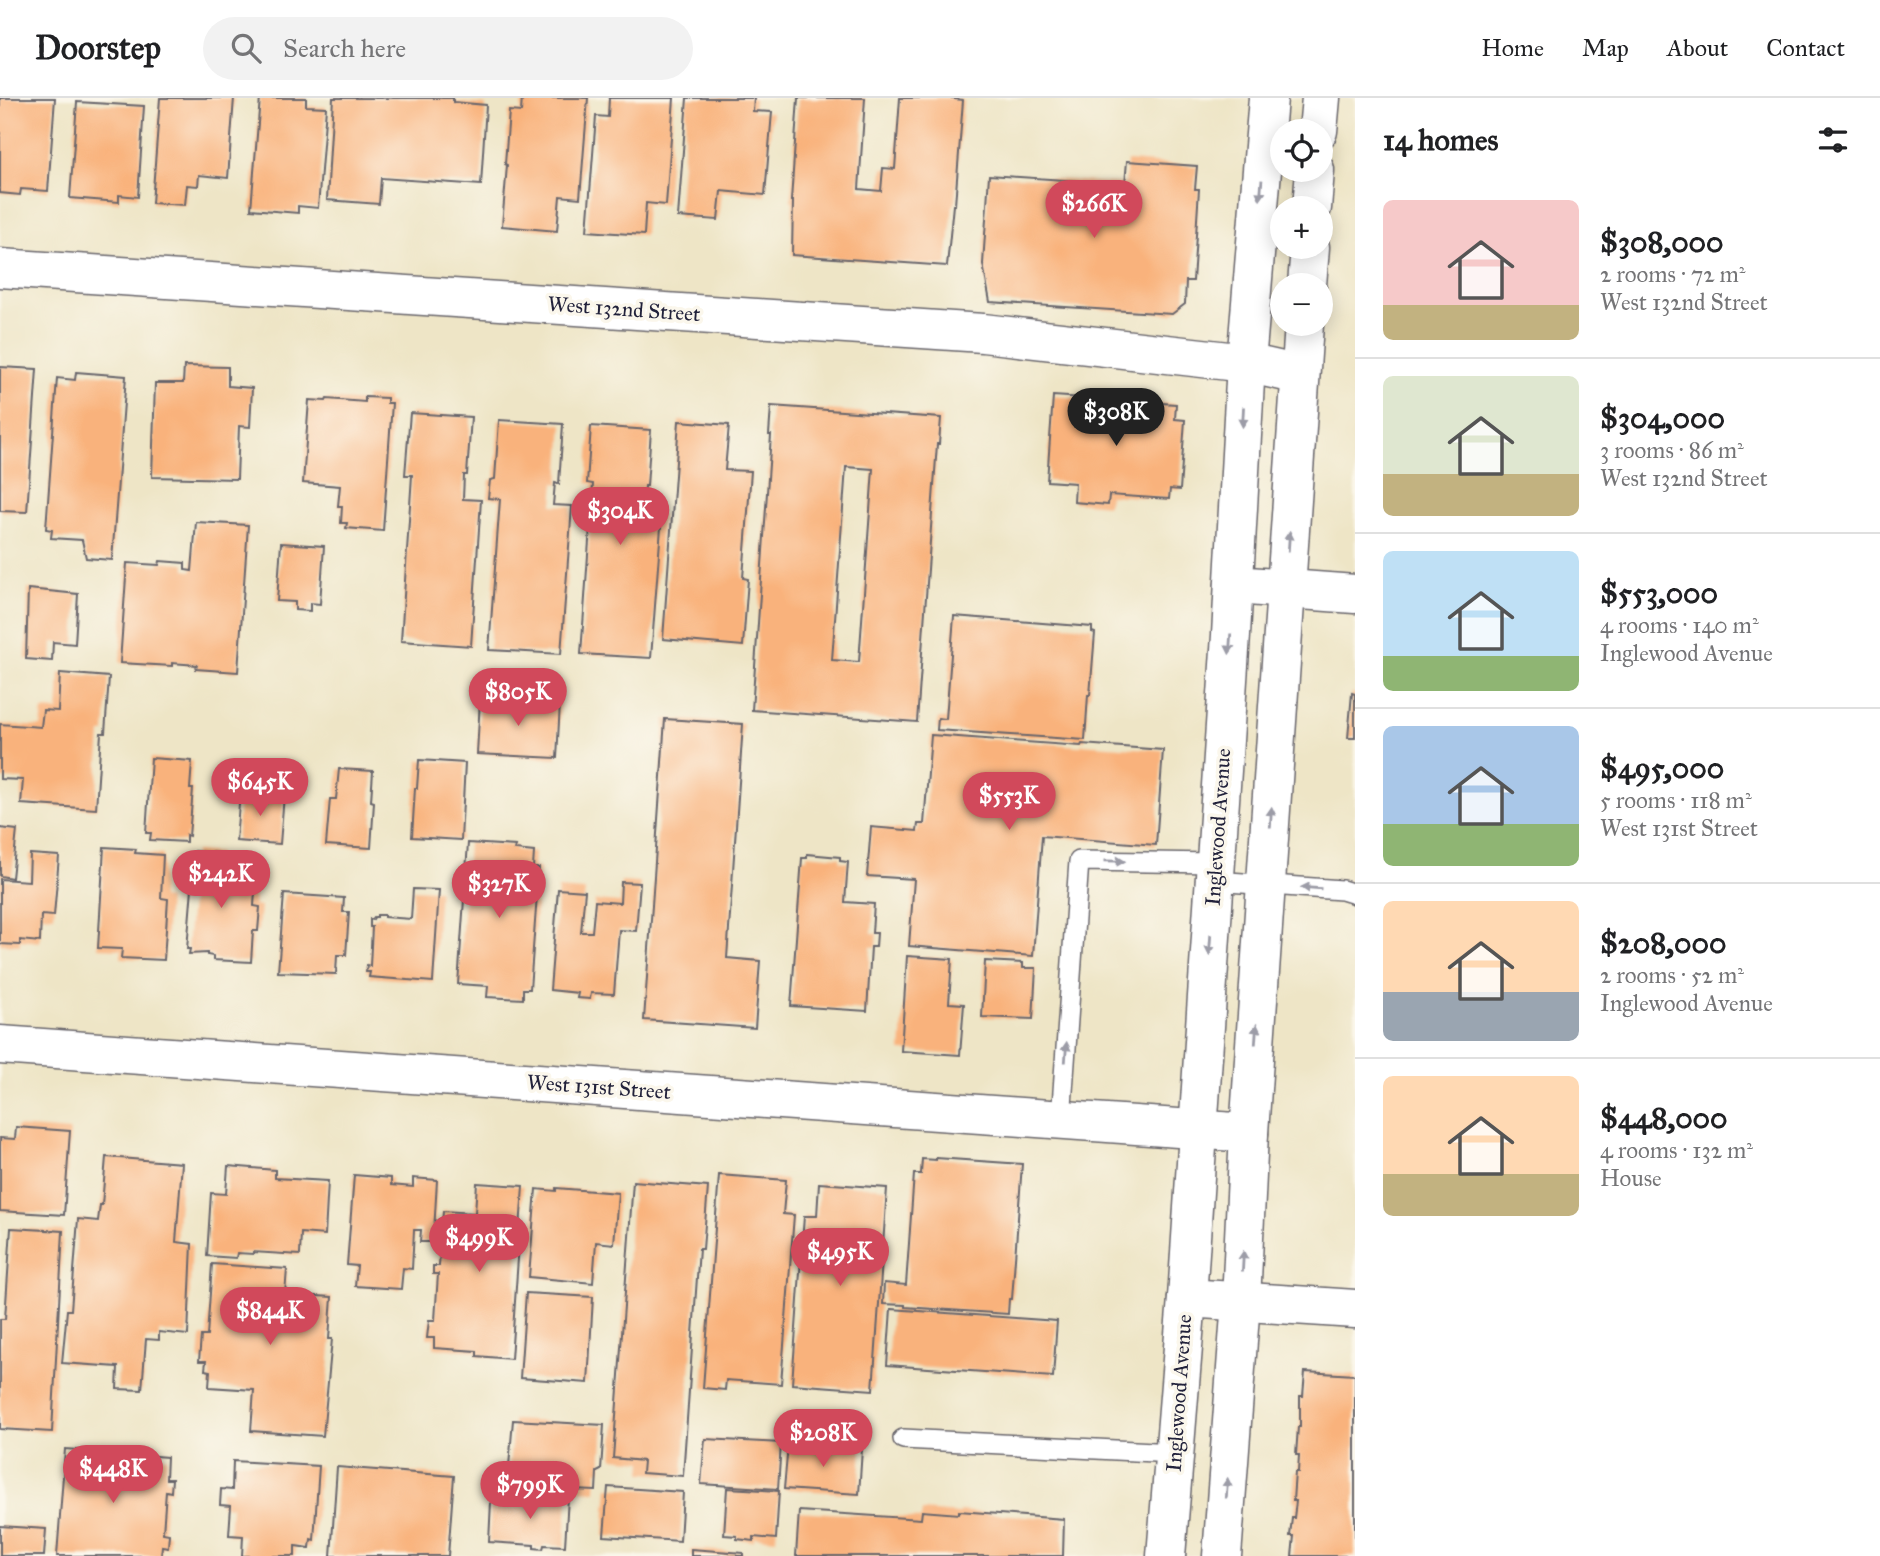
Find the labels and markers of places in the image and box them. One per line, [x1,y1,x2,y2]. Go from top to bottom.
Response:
pin: $266K [1045,180,1143,240]
pin: $308K [1067,388,1165,448]
pin: $304K [571,488,669,547]
pin: $805K [469,668,567,728]
pin: $645K [211,758,309,818]
pin: $553K [960,772,1058,832]
pin: $242K [172,850,270,910]
pin: $327K [450,860,548,920]
pin: $499K [430,1214,528,1274]
pin: $495K [791,1228,889,1288]
pin: $844K [221,1288,319,1347]
pin: $208K [774,1410,872,1469]
pin: $448K [64,1446,162,1505]
pin: $799K [481,1462,579,1521]

